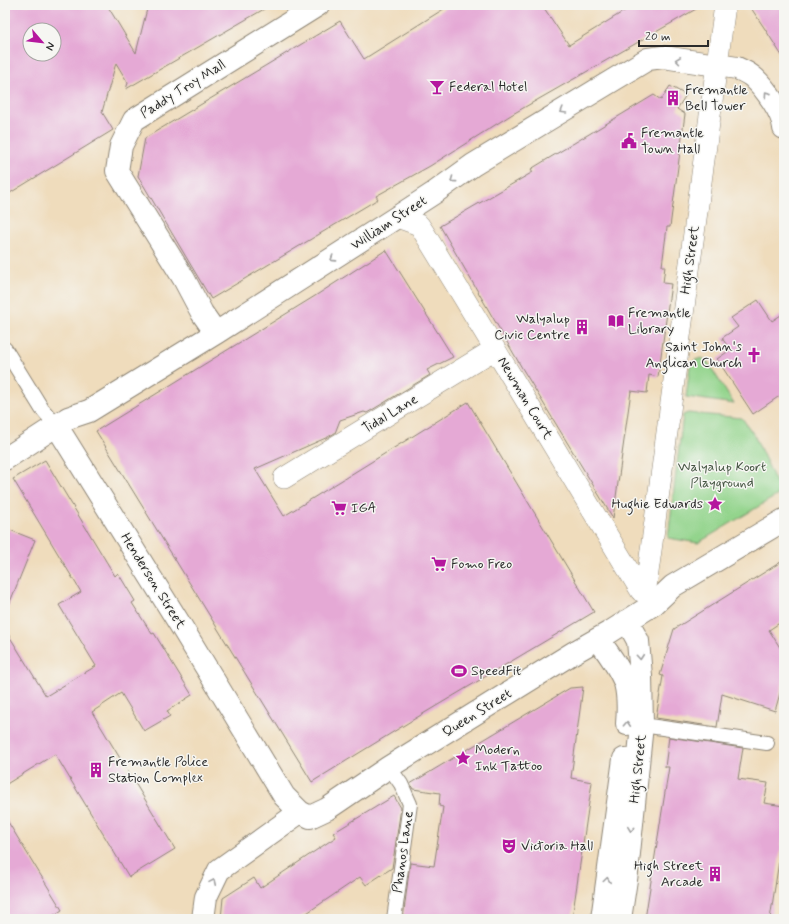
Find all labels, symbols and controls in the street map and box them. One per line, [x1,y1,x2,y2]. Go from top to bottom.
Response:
north arrow [22,22,62,62]
scale bar [639,22,708,48]
text: 20 m [645,29,671,45]
text: N [42,40,58,53]
street label: Paddy Troy Mall [137,56,229,122]
one-way arrow [675,56,681,65]
bar icon: Federal Hotel [428,78,446,96]
place label: Federal Hotel [449,78,527,96]
place label: Fremantle Bell Tower [685,81,748,115]
building icon: Fremantle Bell Tower [664,89,682,107]
one-way arrow [765,91,772,98]
one-way arrow [560,106,567,113]
place label: Fremantle Town Hall [641,124,704,158]
public building icon: Fremantle Town Hall [620,132,638,150]
one-way arrow [450,175,457,182]
street label: William Street [348,192,430,254]
street label: High Street [676,224,706,296]
one-way arrow [330,254,337,261]
place label: Fremantle Library [628,304,691,338]
place label: Walyalup Civic Centre [494,310,570,344]
library icon: Fremantle Library [607,312,625,330]
building icon: Walyalup Civic Centre [573,318,591,336]
place label: Saint John's Anglican Church [645,338,742,374]
church icon: Saint John's Anglican Church [745,346,763,364]
street label: Newman Court [493,353,557,443]
street label: Tidal Lane [359,390,421,438]
park label: Walyalup Koort Playground [678,458,766,492]
place label: Hughie Edwards [612,495,703,515]
place icon: Hughie Edwards [706,495,724,513]
supermarket icon: IGA [330,499,348,517]
place label: IGA [351,499,377,517]
street label: Henderson Street [116,530,190,633]
supermarket icon: Fomo Freo [430,555,448,573]
place label: Fomo Freo [451,555,512,573]
one-way arrow [635,654,644,660]
sports icon: SpeedFit [450,662,468,680]
place label: SpeedFit [471,662,521,680]
street label: Queen Street [439,685,515,741]
one-way arrow [623,721,632,727]
street label: High Street [625,733,653,804]
place label: Modern Ink Tattoo [475,741,543,775]
place icon: Modern Ink Tattoo [454,749,472,767]
place label: Fremantle Police Station Complex [108,753,208,787]
building icon: Fremantle Police Station Complex [87,761,105,779]
street label: Phanos Lane [388,810,418,894]
one-way arrow [627,826,636,832]
theatre icon: Victoria Hall [500,837,518,855]
place label: Victoria Hall [521,837,593,855]
place label: High Street Arcade [634,857,704,891]
building icon: High Street Arcade [706,865,724,883]
one-way arrow [603,877,612,883]
one-way arrow [209,878,217,885]

